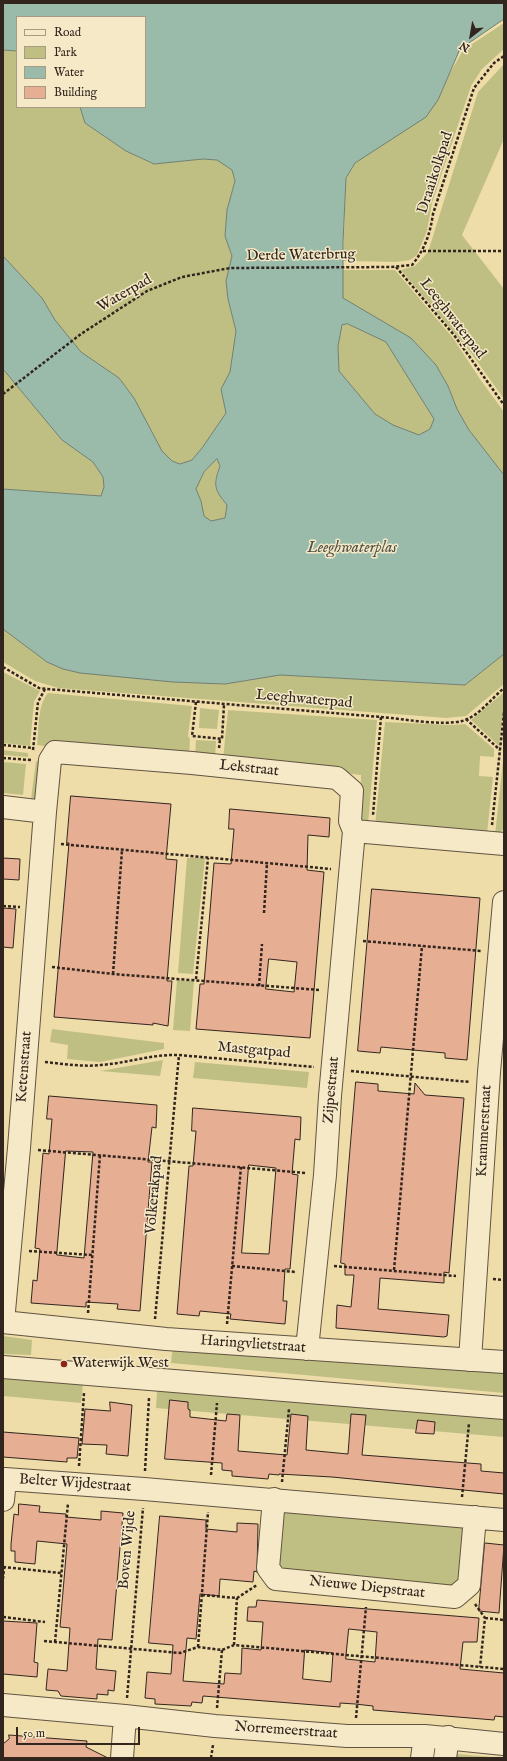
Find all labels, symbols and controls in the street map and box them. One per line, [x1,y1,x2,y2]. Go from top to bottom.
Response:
legend [16,16,146,108]
north arrow [451,16,491,56]
text: Road [54,25,81,40]
text: N [457,38,473,55]
text: Park [54,45,77,60]
text: Water [54,65,84,80]
text: Building [54,85,97,100]
street label: Draaikolkpad [414,130,458,216]
street label: Derde Waterbrug [246,246,356,266]
street label: Waterpad [95,271,155,317]
street label: Leeghwaterpad [415,275,489,363]
water label: Leeghwaterplas [307,539,397,559]
street label: Leeghwaterpad [255,687,353,713]
street label: Lekstraat [218,757,280,781]
street label: Ketenstraat [14,1031,36,1103]
street label: Mastgatpad [217,1039,291,1063]
street label: Zijpestraat [320,1056,344,1124]
street label: Krammerstraat [474,1084,496,1178]
street label: Volkerakpad [143,1155,167,1235]
street label: Haringvlietstraat [200,1332,306,1358]
place label: Waterwijk West [72,1355,169,1373]
marker: Waterwijk West [59,1359,69,1369]
street label: Belter Wijdestraat [18,1471,132,1497]
street label: Boven Wijde [116,1510,140,1590]
street label: Nieuwe Diepstraat [308,1573,426,1603]
street label: Norremeerstraat [234,1718,338,1744]
scale bar [18,1719,142,1745]
text: 50 m [23,1726,45,1741]

